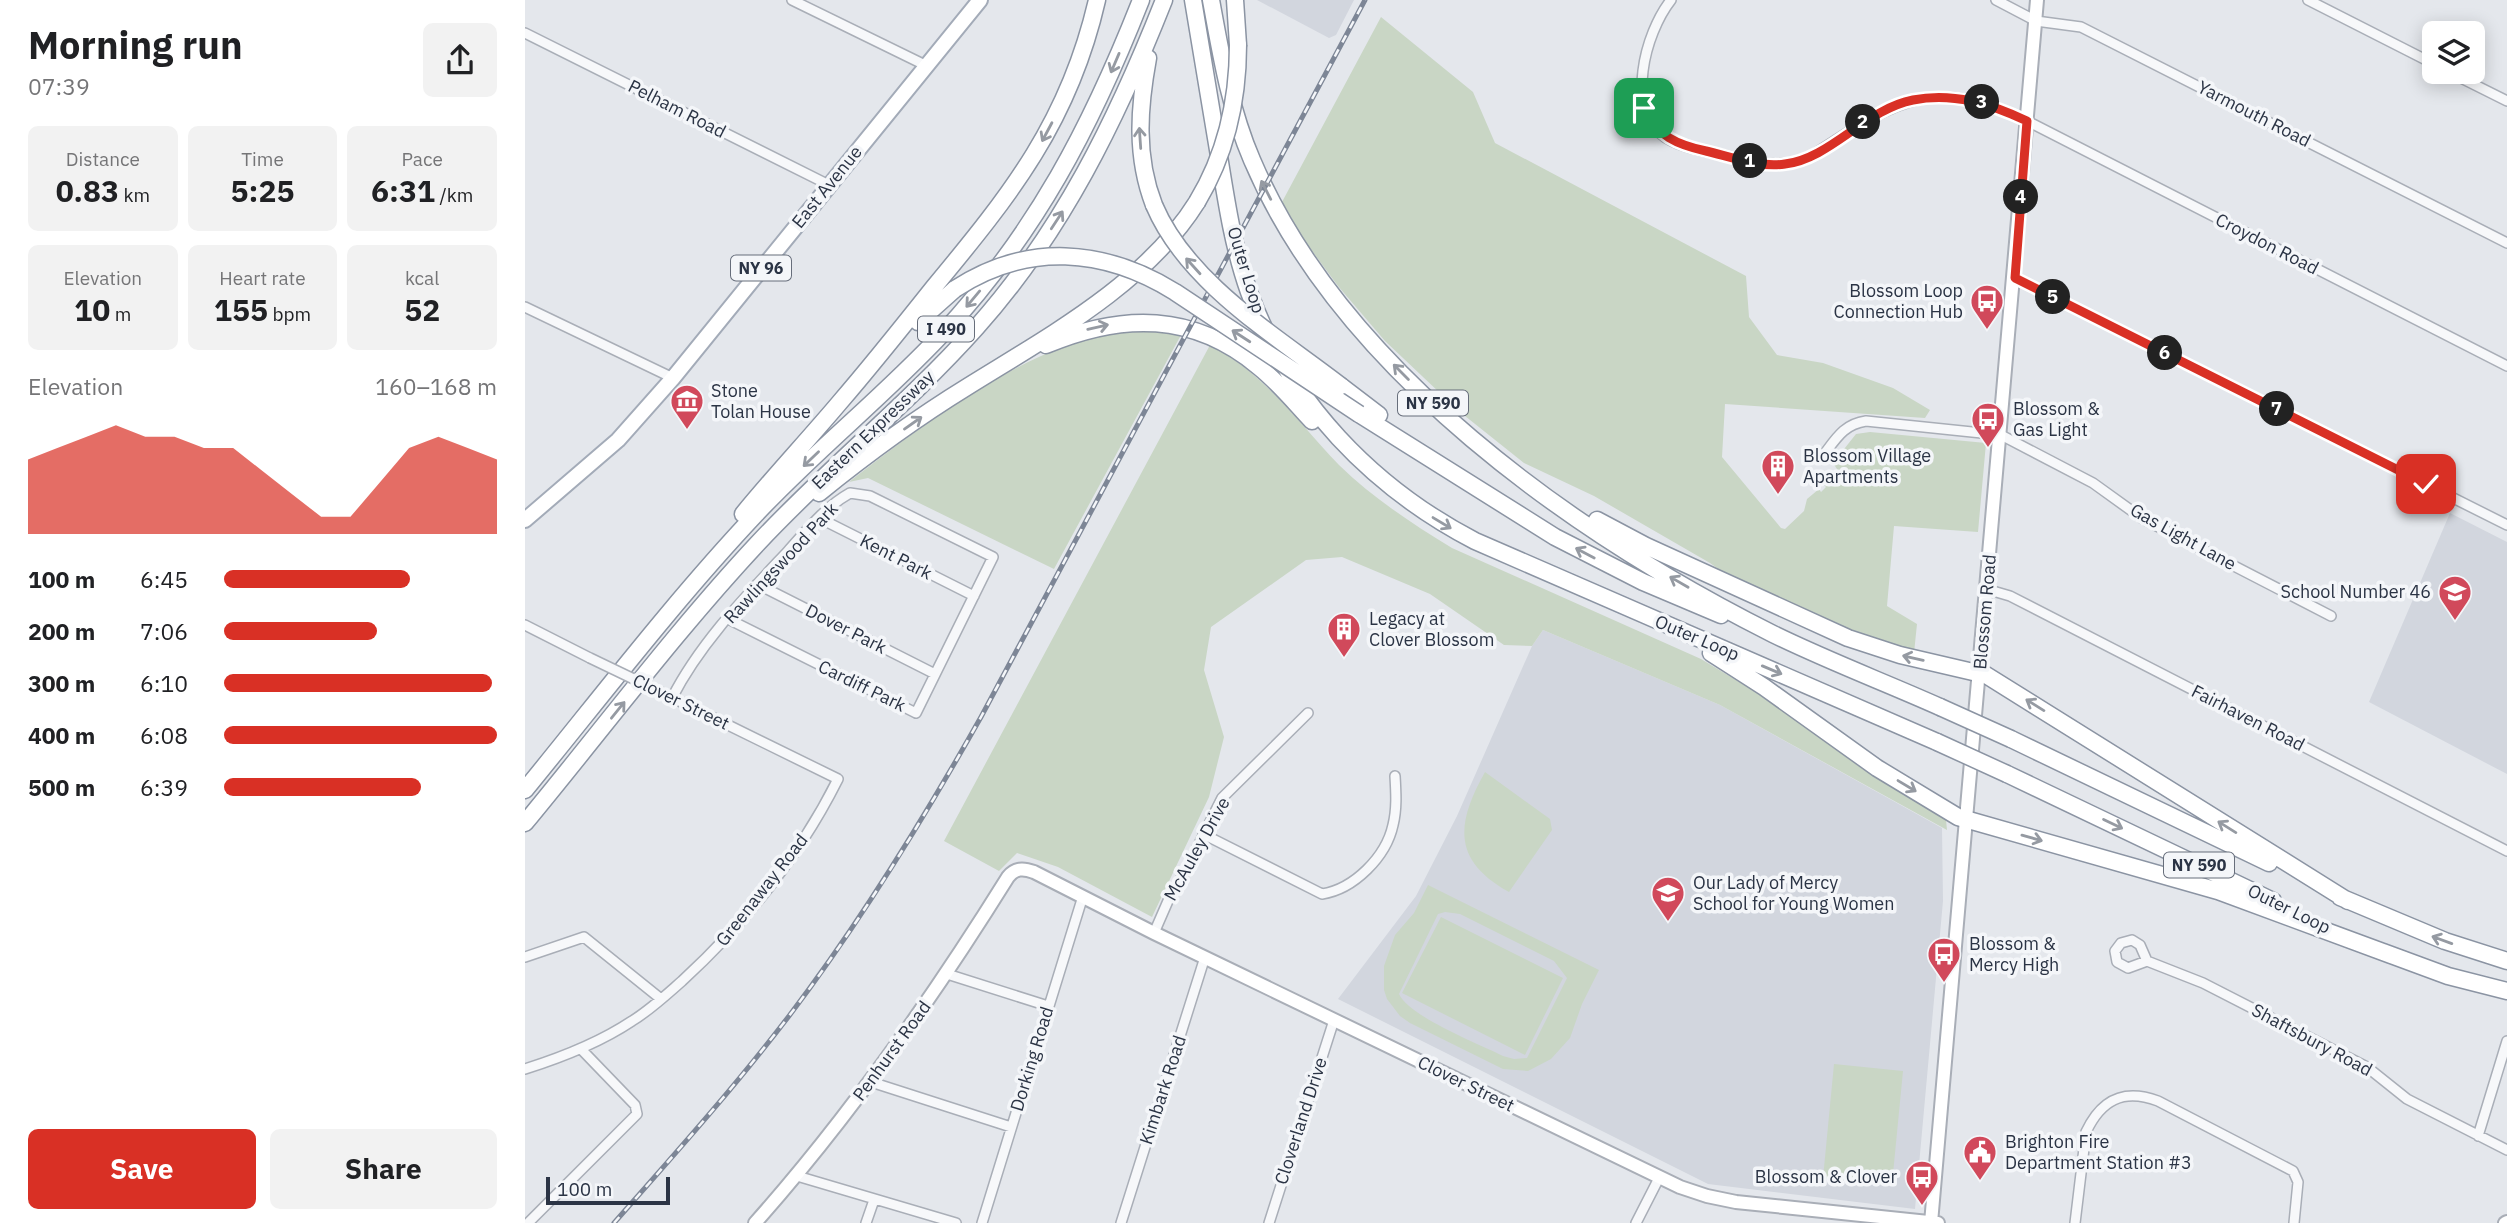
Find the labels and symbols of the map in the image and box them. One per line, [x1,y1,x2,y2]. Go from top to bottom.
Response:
one-way arrow [1108,52,1121,74]
street label: Pelham Road [625,74,730,143]
street label: Yarmouth Road [2194,75,2315,152]
pin [1614,78,1674,138]
pin: 3 [1965,84,1999,119]
pin: 2 [1845,104,1881,140]
one-way arrow [1040,122,1054,142]
one-way arrow [1133,127,1146,150]
street label: East Avenue [786,141,867,233]
pin: 1 [1733,144,1767,178]
one-way arrow [1258,180,1272,201]
pin: 4 [2003,180,2039,214]
street label: Croydon Road [2212,208,2323,279]
one-way arrow [1051,211,1065,231]
street label: Outer Loop [1222,224,1271,316]
road number: NY 96 [731,256,791,280]
one-way arrow [1185,257,1201,275]
place label: Blossom Loop Connection Hub [1834,279,1963,323]
pin: 5 [2035,280,2071,314]
bus stop icon: Blossom Loop Connection Hub [1968,282,2006,331]
one-way arrow [965,290,981,308]
road number: I 490 [918,316,974,342]
one-way arrow [1087,320,1109,333]
one-way arrow [1232,328,1252,342]
pin: 6 [2147,336,2183,370]
one-way arrow [1392,363,1409,380]
street label: Eastern Expressway [806,365,939,494]
place label: Stone Tolan House [711,379,811,423]
museum icon: Stone Tolan House [668,382,706,431]
road number: NY 590 [1398,390,1468,416]
pin: 7 [2259,392,2295,426]
place label: Blossom & Gas Light [2013,397,2100,441]
bus stop icon: Blossom & Gas Light [1969,400,2007,449]
one-way arrow [903,416,922,430]
place label: Blossom Village Apartments [1803,444,1931,488]
building icon: Blossom Village Apartments [1759,447,1797,496]
one-way arrow [803,450,820,467]
pin [2396,454,2456,514]
street label: Rawlingswood Park [719,497,843,628]
street label: Gas Light Lane [2126,498,2240,575]
one-way arrow [1432,516,1452,530]
street label: Kent Park [856,529,937,585]
one-way arrow [1575,546,1595,560]
street label: Blossom Road [1968,553,2001,671]
school or university icon: School Number 46 [2436,573,2474,622]
one-way arrow [1670,575,1690,589]
place label: School Number 46 [2281,580,2431,603]
street label: Dover Park [802,598,891,659]
place label: Legacy at Clover Blossom [1369,607,1494,651]
street label: Outer Loop [1652,609,1743,666]
building icon: Legacy at Clover Blossom [1325,610,1363,659]
one-way arrow [1902,651,1925,664]
street label: Cardiff Park [815,654,910,717]
one-way arrow [1761,664,1782,677]
street label: Clover Street [629,668,733,735]
street label: Fairhaven Road [2188,679,2309,756]
one-way arrow [2025,698,2045,712]
one-way arrow [610,701,625,719]
one-way arrow [1896,779,1916,793]
street label: McAuley Drive [1159,793,1235,905]
one-way arrow [2102,818,2123,832]
one-way arrow [2218,819,2237,834]
street label: Greenaway Road [711,829,813,951]
one-way arrow [2021,832,2043,845]
road number: NY 590 [2164,852,2234,878]
place label: Our Lady of Mercy School for Young Women [1693,871,1894,915]
school or university icon: Our Lady of Mercy School for Young Women [1649,874,1687,923]
street label: Outer Loop [2244,879,2334,938]
place label: Blossom & Mercy High [1969,932,2059,976]
one-way arrow [2431,933,2453,945]
bus stop icon: Blossom & Mercy High [1925,935,1963,984]
street label: Penhurst Road [848,996,936,1105]
street label: Shaftsbury Road [2248,998,2376,1081]
street label: Dorking Road [1005,1004,1058,1114]
street label: Kimbark Road [1134,1032,1191,1147]
street label: Clover Street [1414,1050,1518,1117]
street label: Cloverland Drive [1269,1054,1332,1187]
place label: Brighton Fire Department Station #3 [2005,1130,2192,1174]
public building icon: Brighton Fire Department Station #3 [1961,1133,1999,1182]
bus stop icon: Blossom & Clover [1903,1158,1941,1207]
place label: Blossom & Clover [1755,1165,1897,1188]
scale bar [546,1174,670,1206]

